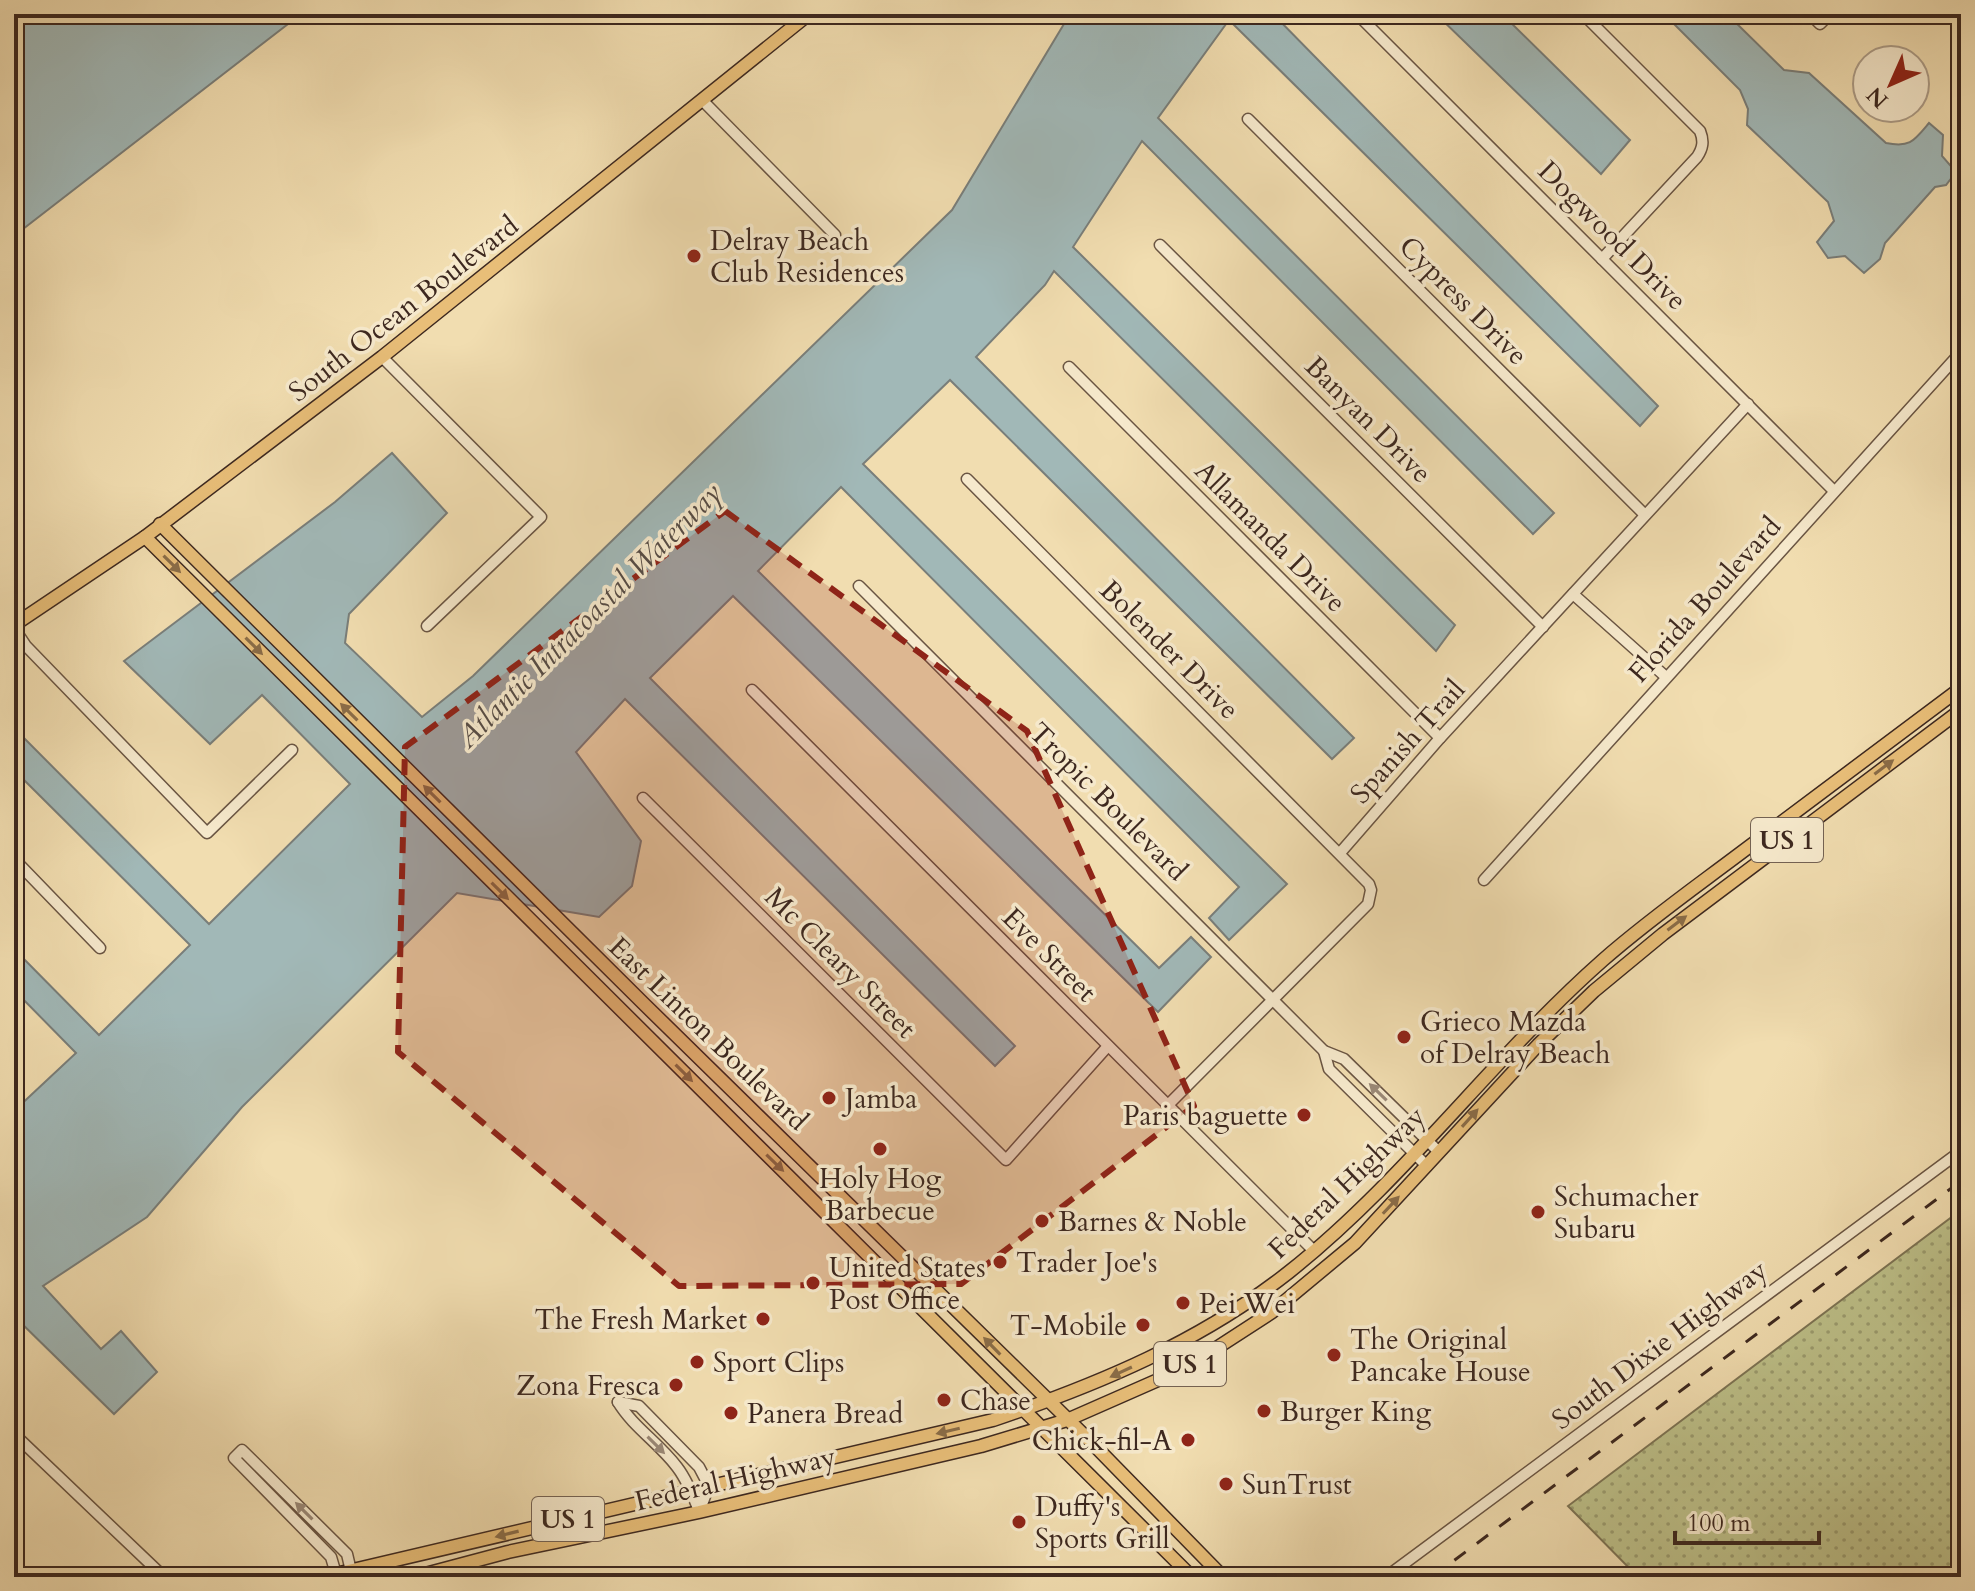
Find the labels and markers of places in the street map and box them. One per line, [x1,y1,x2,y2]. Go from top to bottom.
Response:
place label: Delray Beach Club Residences [710,222,904,292]
marker: Delray Beach Club Residences [685,247,703,265]
place label: Grieco Mazda of Delray Beach [1420,1003,1610,1073]
marker: Grieco Mazda of Delray Beach [1395,1028,1413,1046]
place label: Jamba [841,1080,917,1118]
marker: Jamba [820,1089,838,1107]
place label: Paris baguette [1123,1097,1288,1135]
marker: Paris baguette [1295,1106,1313,1124]
marker: Holy Hog Barbecue [871,1140,889,1158]
place label: Holy Hog Barbecue [819,1160,941,1230]
place label: Schumacher Subaru [1554,1178,1699,1248]
place label: Barnes & Noble [1058,1203,1247,1241]
marker: Schumacher Subaru [1529,1203,1547,1221]
marker: Barnes & Noble [1033,1212,1051,1230]
place label: Trader Joe's [1016,1244,1157,1282]
place label: United States Post Office [829,1249,986,1319]
marker: Trader Joe's [991,1253,1009,1271]
marker: United States Post Office [804,1274,822,1292]
place label: Pei Wei [1199,1285,1295,1323]
marker: Pei Wei [1174,1294,1192,1312]
place label: The Fresh Market [534,1301,747,1339]
place label: T-Mobile [1010,1307,1127,1345]
marker: The Fresh Market [754,1310,772,1328]
marker: T-Mobile [1134,1316,1152,1334]
place label: The Original Pancake House [1350,1321,1531,1391]
place label: Sport Clips [713,1344,844,1382]
marker: The Original Pancake House [1325,1346,1343,1364]
marker: Sport Clips [688,1353,706,1371]
place label: Zona Fresca [516,1367,660,1405]
marker: Zona Fresca [667,1376,685,1394]
place label: Chase [960,1382,1031,1420]
marker: Chase [935,1391,953,1409]
place label: Burger King [1280,1393,1431,1431]
place label: Panera Bread [747,1395,903,1433]
marker: Burger King [1255,1402,1273,1420]
marker: Panera Bread [722,1404,740,1422]
place label: Chick-fil-A [1032,1422,1172,1460]
marker: Chick-fil-A [1179,1431,1197,1449]
place label: SunTrust [1242,1466,1352,1504]
marker: SunTrust [1217,1475,1235,1493]
place label: Duffy's Sports Grill [1035,1488,1170,1558]
marker: Duffy's Sports Grill [1010,1513,1028,1531]

